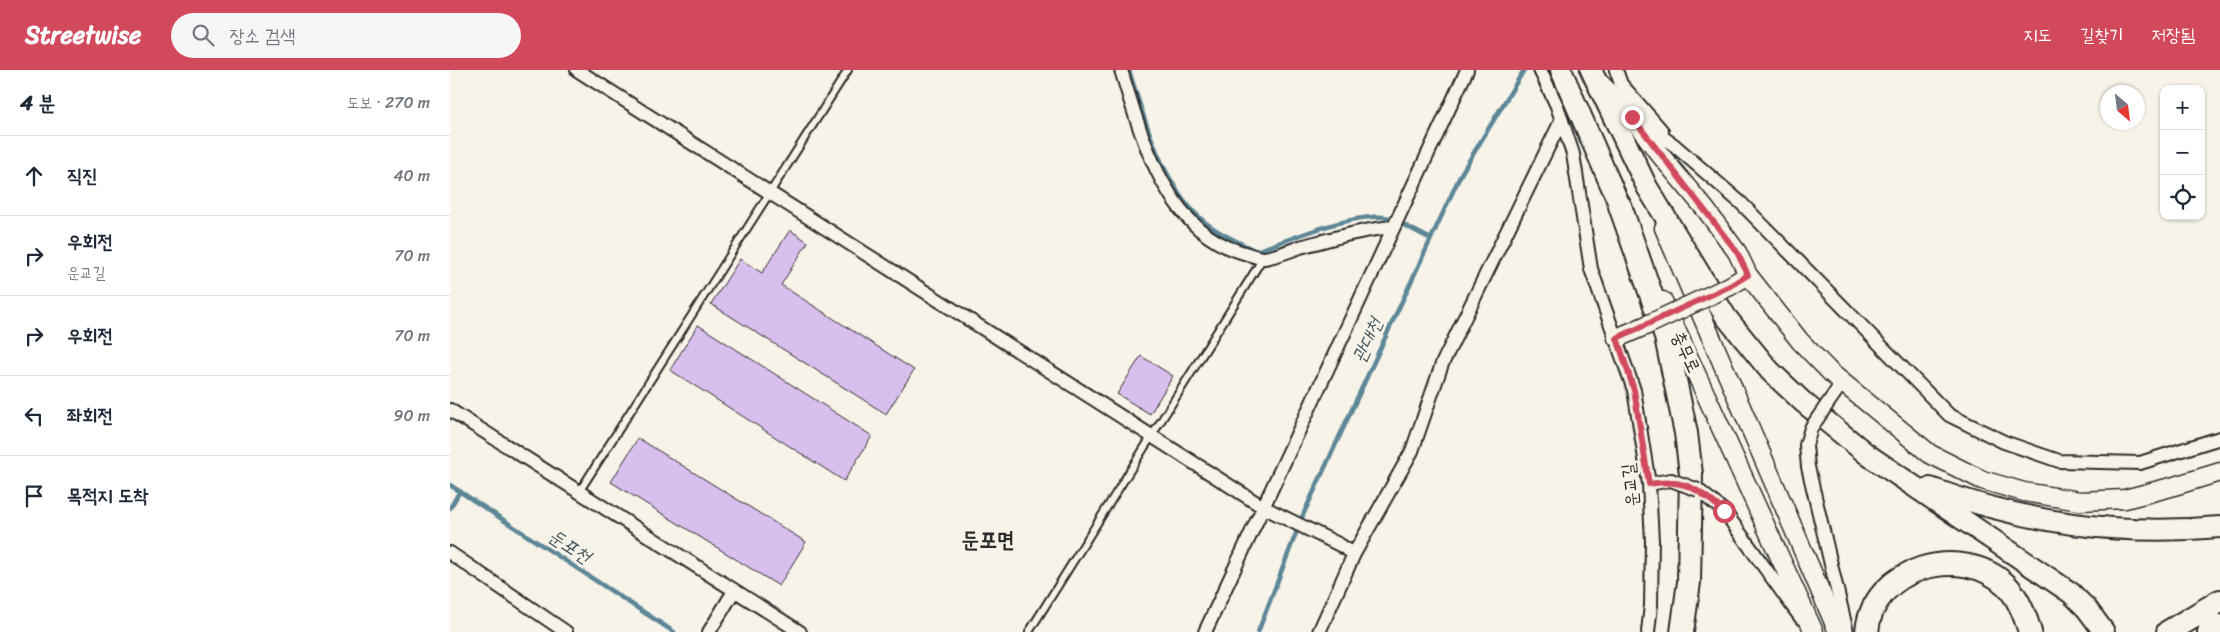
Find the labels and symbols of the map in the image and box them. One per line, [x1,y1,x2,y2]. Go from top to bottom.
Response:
north arrow [2100,85,2145,130]
route end [1621,106,1644,129]
water label: 관대천 [1342,311,1392,368]
street label: 충무로 [1662,326,1710,378]
street label: 운교길 [1612,461,1648,508]
route start [1713,500,1736,523]
water label: 둔포천 [542,520,600,573]
district label: 둔포면 [961,520,1015,559]

